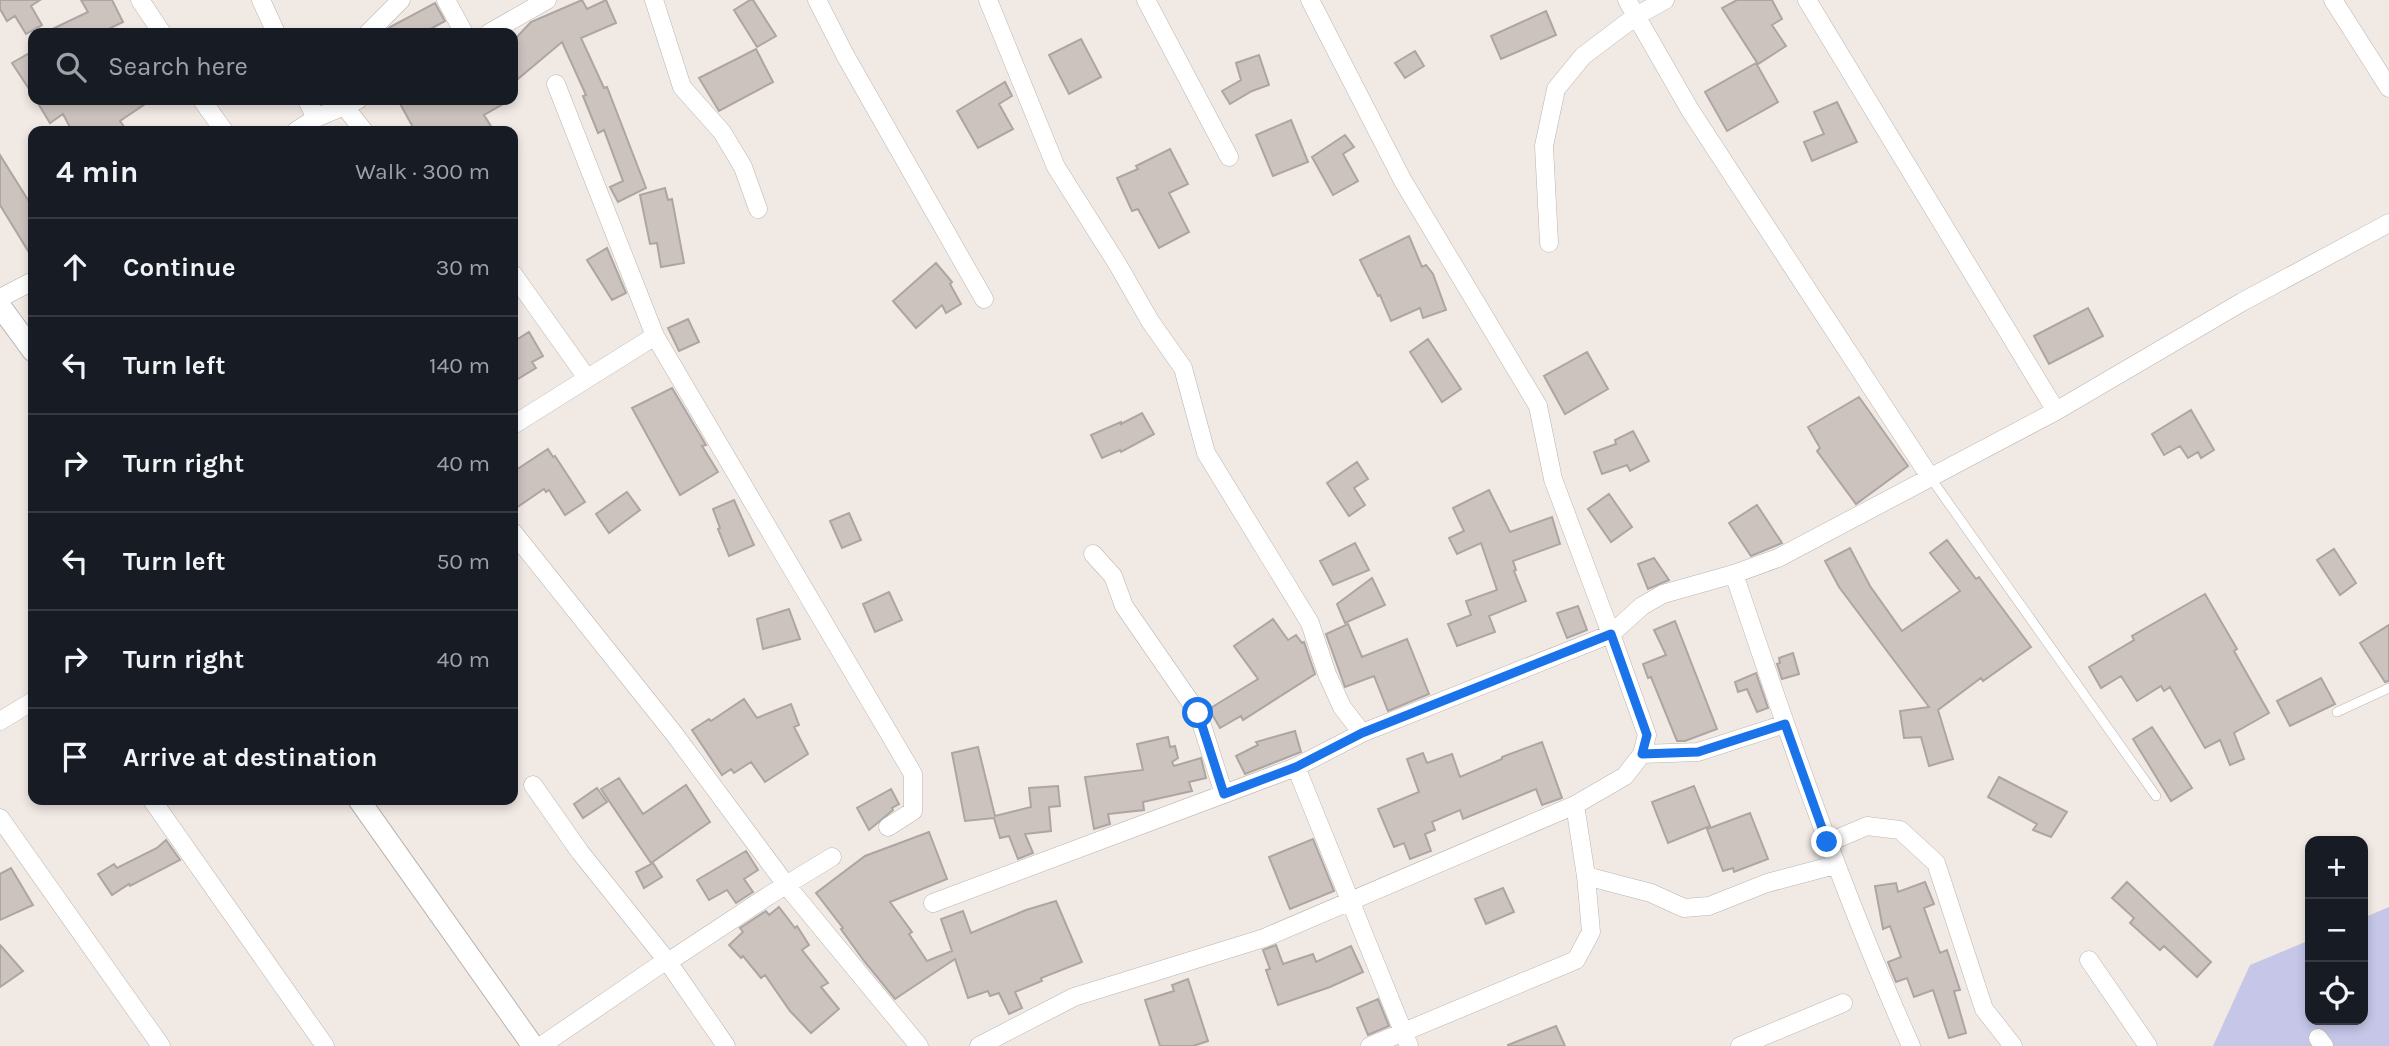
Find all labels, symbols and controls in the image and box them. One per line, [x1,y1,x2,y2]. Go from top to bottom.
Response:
search box [28,28,518,105]
icon: search [52,48,90,86]
text: Search here [108,51,248,82]
text: 4 min [56,154,138,190]
text: Walk · 300 m [355,158,490,185]
icon: ahead [56,248,94,286]
text: Continue [123,252,235,283]
text: 30 m [436,254,490,281]
icon: left [56,346,94,384]
text: Turn left [123,350,225,381]
text: 140 m [429,352,490,379]
icon: right [56,444,94,482]
text: Turn right [123,448,244,479]
text: 40 m [437,450,490,477]
icon: left [56,542,94,580]
text: Turn left [123,546,225,577]
text: 50 m [436,548,490,575]
icon: right [56,640,94,678]
text: Turn right [123,644,244,675]
text: 40 m [437,646,490,673]
route start [1182,697,1213,728]
icon: arrive [56,738,94,776]
text: Arrive at destination [123,742,377,773]
route end [1811,826,1842,857]
map controls [2305,836,2368,1025]
button: + [2305,836,2368,899]
button: − [2305,899,2368,962]
button: locate [2305,962,2368,1025]

